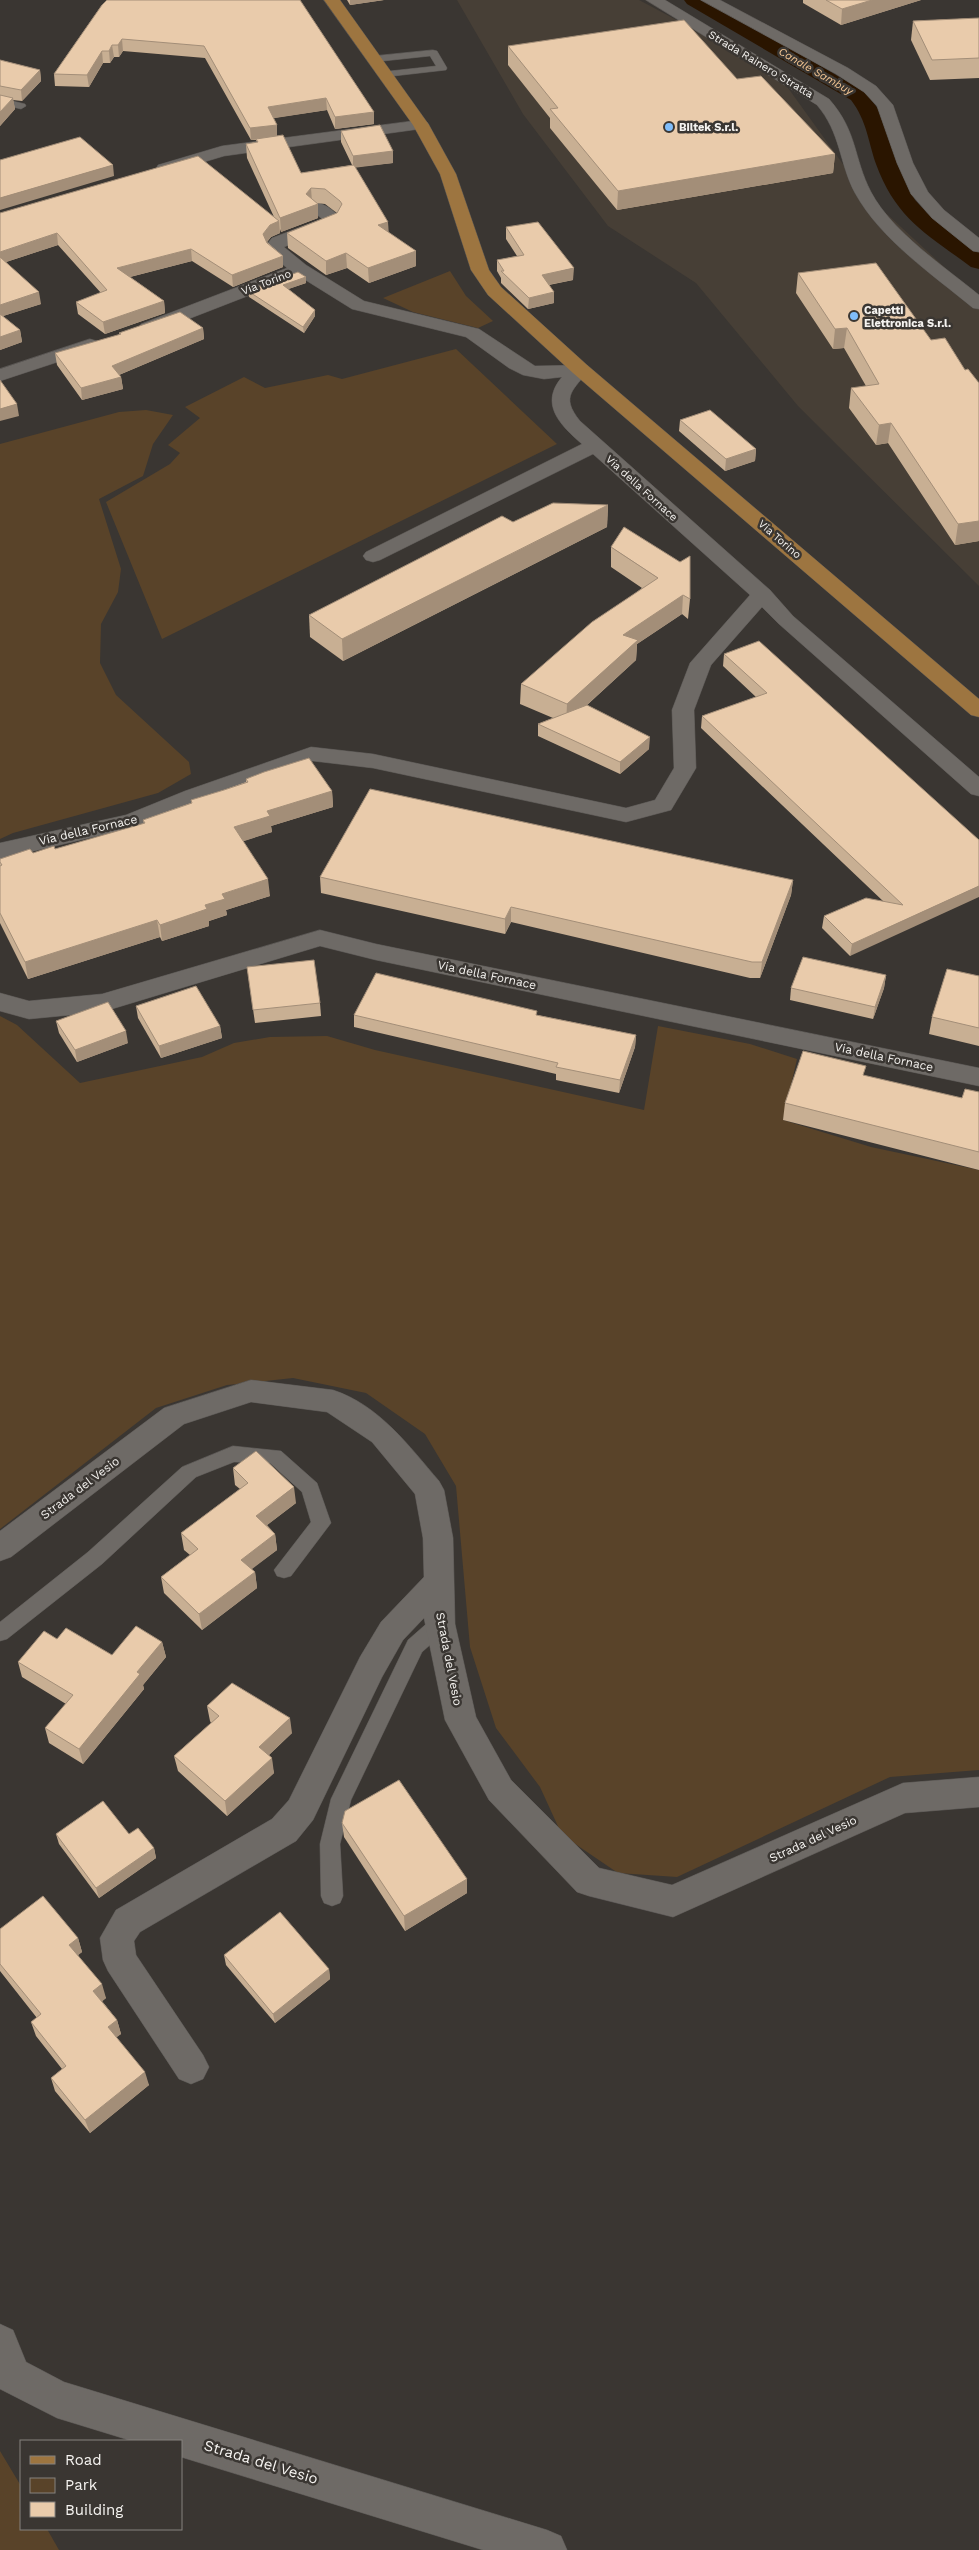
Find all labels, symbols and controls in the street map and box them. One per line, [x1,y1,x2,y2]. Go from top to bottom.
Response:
street label: Strada Rainero Stratta [706,28,815,101]
water label: Canale Sambuy [776,45,856,99]
marker: Biltek S.r.l. [663,121,675,133]
place label: Biltek S.r.l. [679,121,738,134]
street label: Via Torino [239,267,293,298]
place label: Capetti Elettronica S.r.l. [864,304,951,330]
marker: Capetti Elettronica S.r.l. [848,310,860,322]
street label: Via della Fornace [603,453,680,524]
street label: Via Torino [756,517,804,561]
street label: Via della Fornace [37,812,139,848]
street label: Via della Fornace [436,958,538,992]
street label: Via della Fornace [833,1040,935,1074]
street label: Strada del Vesio [38,1454,122,1522]
street label: Strada del Vesio [433,1611,465,1707]
street label: Strada del Vesio [767,1813,859,1865]
street label: Strada del Vesio [202,2436,320,2488]
legend [20,2440,182,2530]
text: Road [65,2451,102,2469]
text: Park [65,2476,98,2494]
text: Building [65,2501,123,2519]

